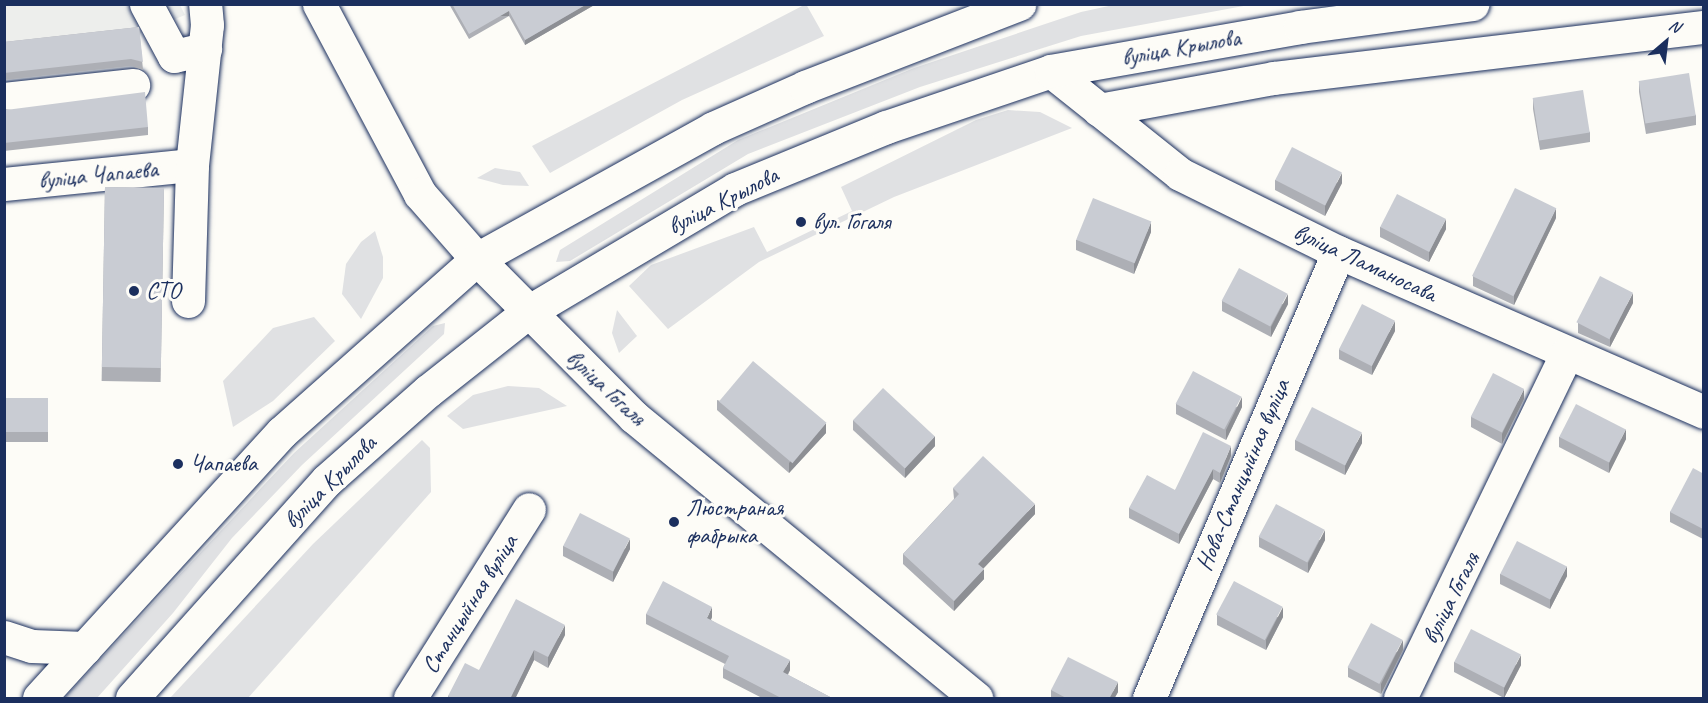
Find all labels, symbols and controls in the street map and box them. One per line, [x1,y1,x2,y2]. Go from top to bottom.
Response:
north arrow [1636,12,1696,72]
text: N [1665,15,1684,37]
street label: вуліца Крылова [1120,23,1242,73]
street label: вуліца Чапаева [37,154,159,196]
street label: вуліца Крылова [663,161,783,241]
place label: вул. Гогаля [813,208,891,236]
marker: вул. Гогаля [794,215,808,229]
street label: вуліца Ламаносава [1289,217,1441,309]
place label: СТО [146,277,180,305]
marker: СТО [127,284,141,298]
street label: вуліца Гогаля [560,344,652,432]
street label: Нова-Станцыйная вуліца [1190,375,1296,575]
street label: вуліца Крылова [278,430,382,534]
place label: Чапаева [190,450,257,478]
marker: Чапаева [171,457,185,471]
place label: Люстраная фабрыка [686,494,784,550]
marker: Люстраная фабрыка [667,515,681,529]
street label: Станцыйная вуліца [416,529,524,679]
street label: вуліца Гогаля [1416,548,1486,648]

